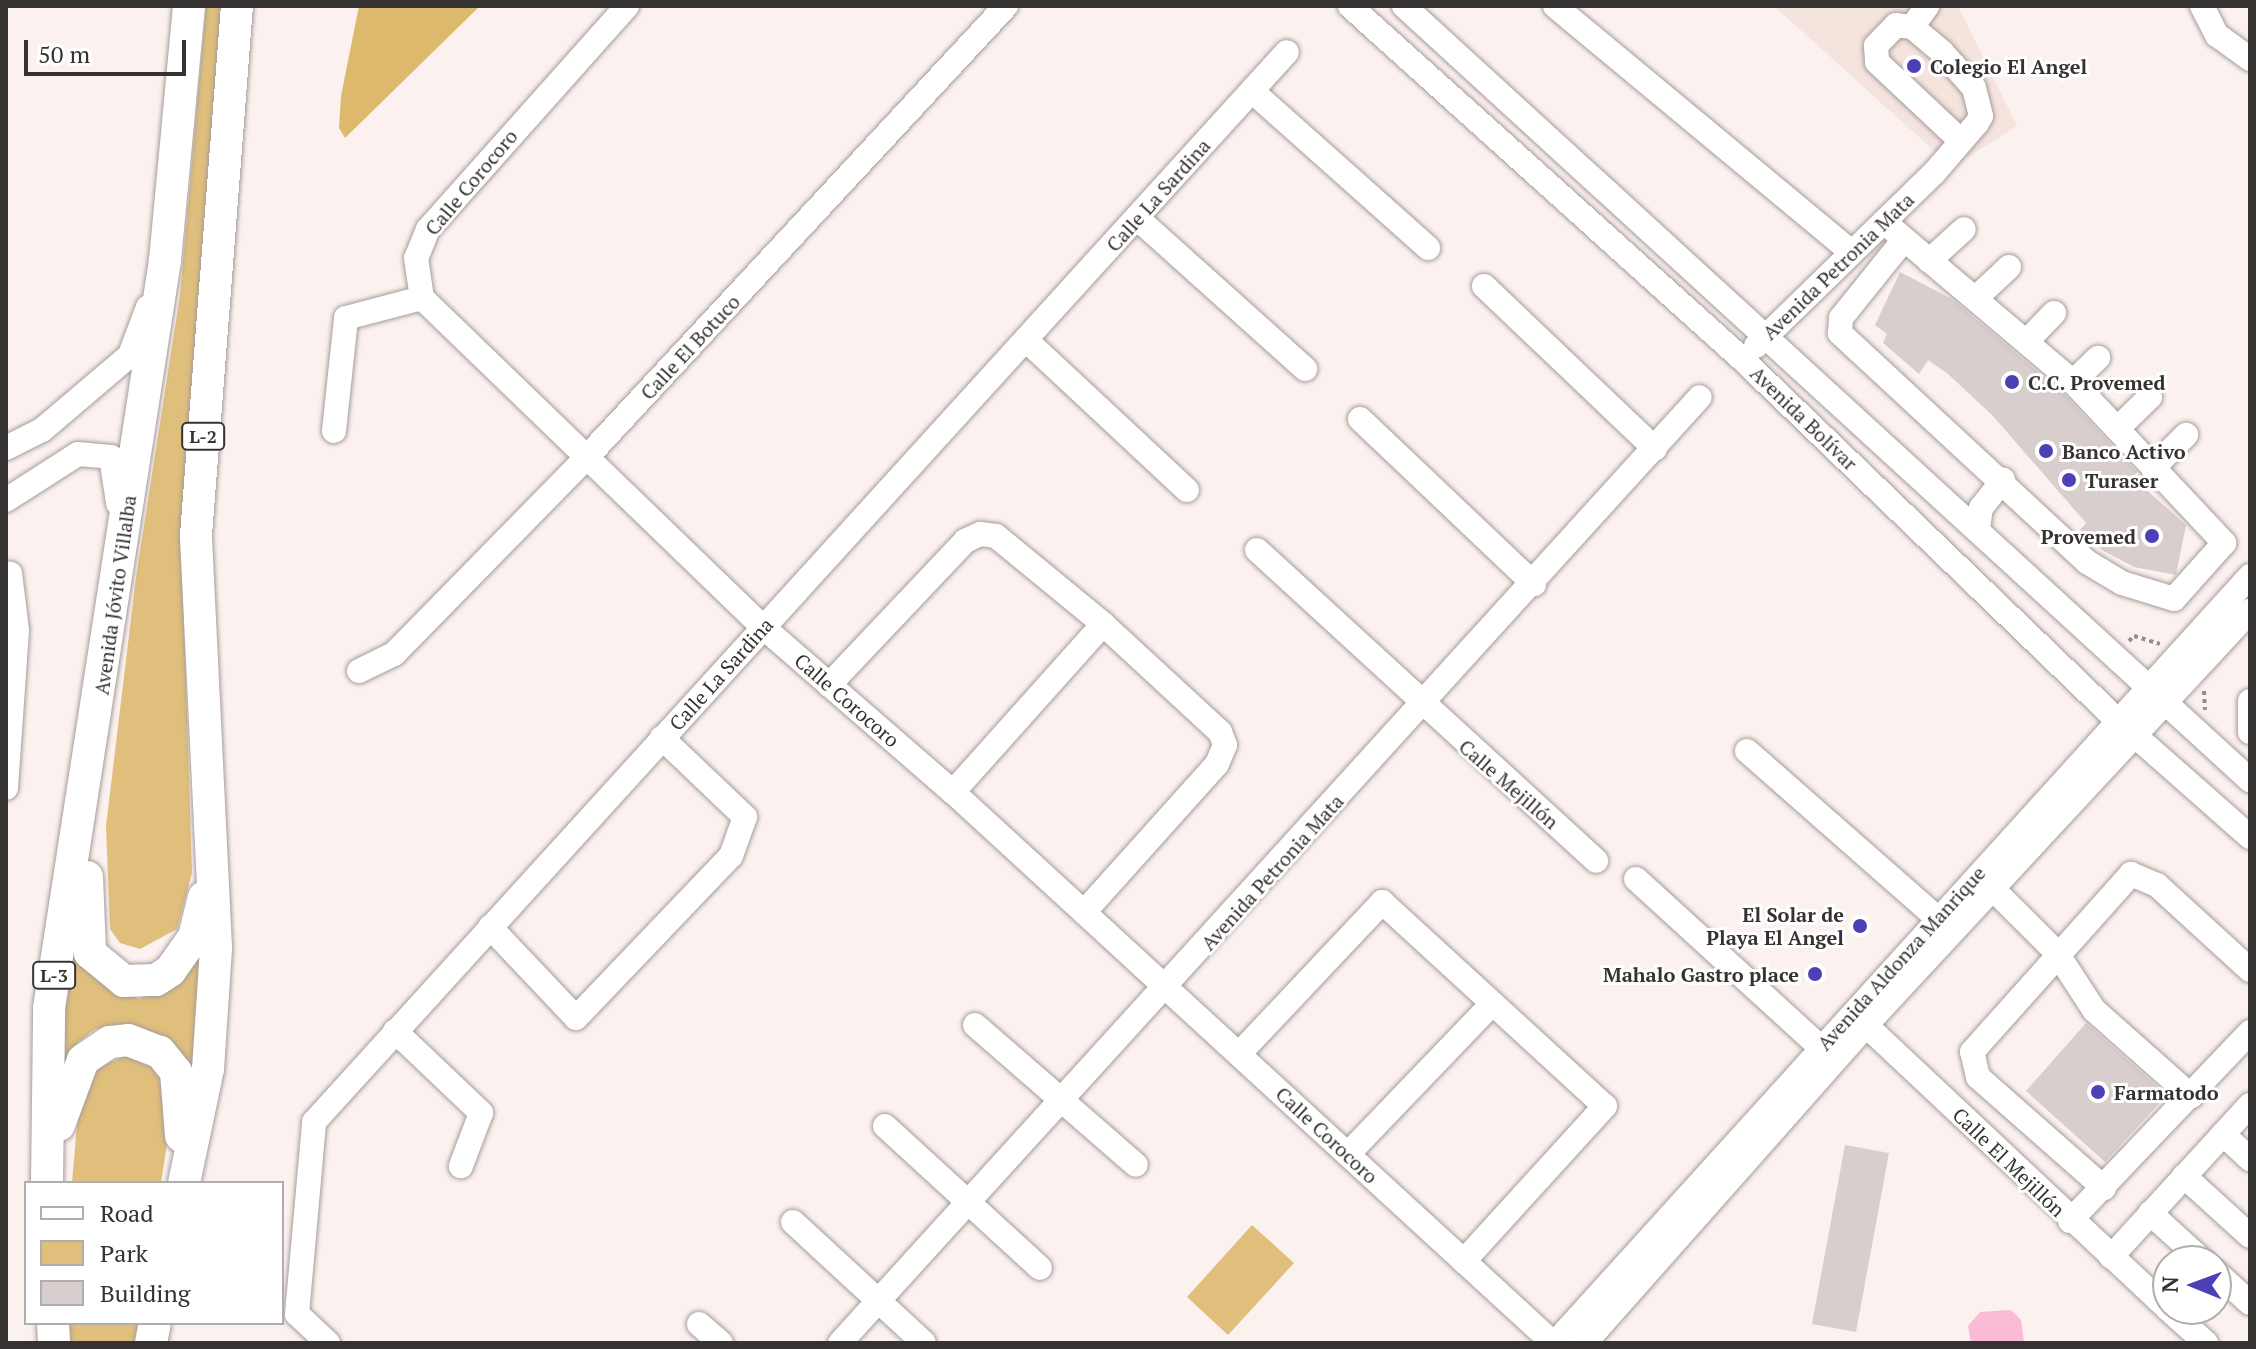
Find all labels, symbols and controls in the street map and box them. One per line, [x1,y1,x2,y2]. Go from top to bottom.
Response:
scale bar [28,24,190,74]
text: 50 m [38,38,90,70]
place label: Colegio El Angel [1930,54,2087,78]
marker: Colegio El Angel [1905,57,1923,75]
street label: Calle Corocoro [420,124,522,240]
street label: Calle La Sardina [1101,134,1215,256]
street label: Avenida Petronia Mata [1757,187,1919,345]
street label: Calle El Botuco [635,290,745,404]
street label: Avenida Bolívar [1746,361,1862,475]
place label: C.C. Provemed [2028,370,2166,394]
marker: C.C. Provemed [2003,373,2021,391]
road number: L-2 [181,422,225,450]
place label: Banco Activo [2062,439,2186,463]
marker: Banco Activo [2037,442,2055,460]
place label: Turaser [2085,468,2158,492]
marker: Turaser [2060,471,2078,489]
street label: Avenida Jóvito Villalba [89,493,141,697]
place label: Provemed [2041,524,2136,548]
marker: Provemed [2143,527,2161,545]
street label: Calle La Sardina [664,613,778,735]
street label: Calle Corocoro [790,648,904,752]
street label: Calle Mejillón [1454,734,1564,834]
street label: Avenida Petronia Mata [1196,789,1348,955]
street label: Avenida Aldonza Manrique [1812,861,1990,1055]
place label: El Solar de Playa El Angel [1706,902,1844,949]
marker: El Solar de Playa El Angel [1851,917,1869,935]
road number: L-3 [32,961,76,989]
place label: Mahalo Gastro place [1603,962,1799,986]
marker: Mahalo Gastro place [1806,965,1824,983]
place label: Farmatodo [2114,1080,2219,1104]
street label: Calle Corocoro [1271,1082,1383,1188]
marker: Farmatodo [2089,1083,2107,1101]
street label: Calle El Mejillón [1948,1102,2070,1222]
legend [24,1181,284,1325]
text: Road [100,1197,154,1229]
text: Park [100,1237,148,1269]
north arrow [2152,1245,2232,1325]
text: N [2155,1276,2184,1293]
text: Building [100,1277,190,1309]

